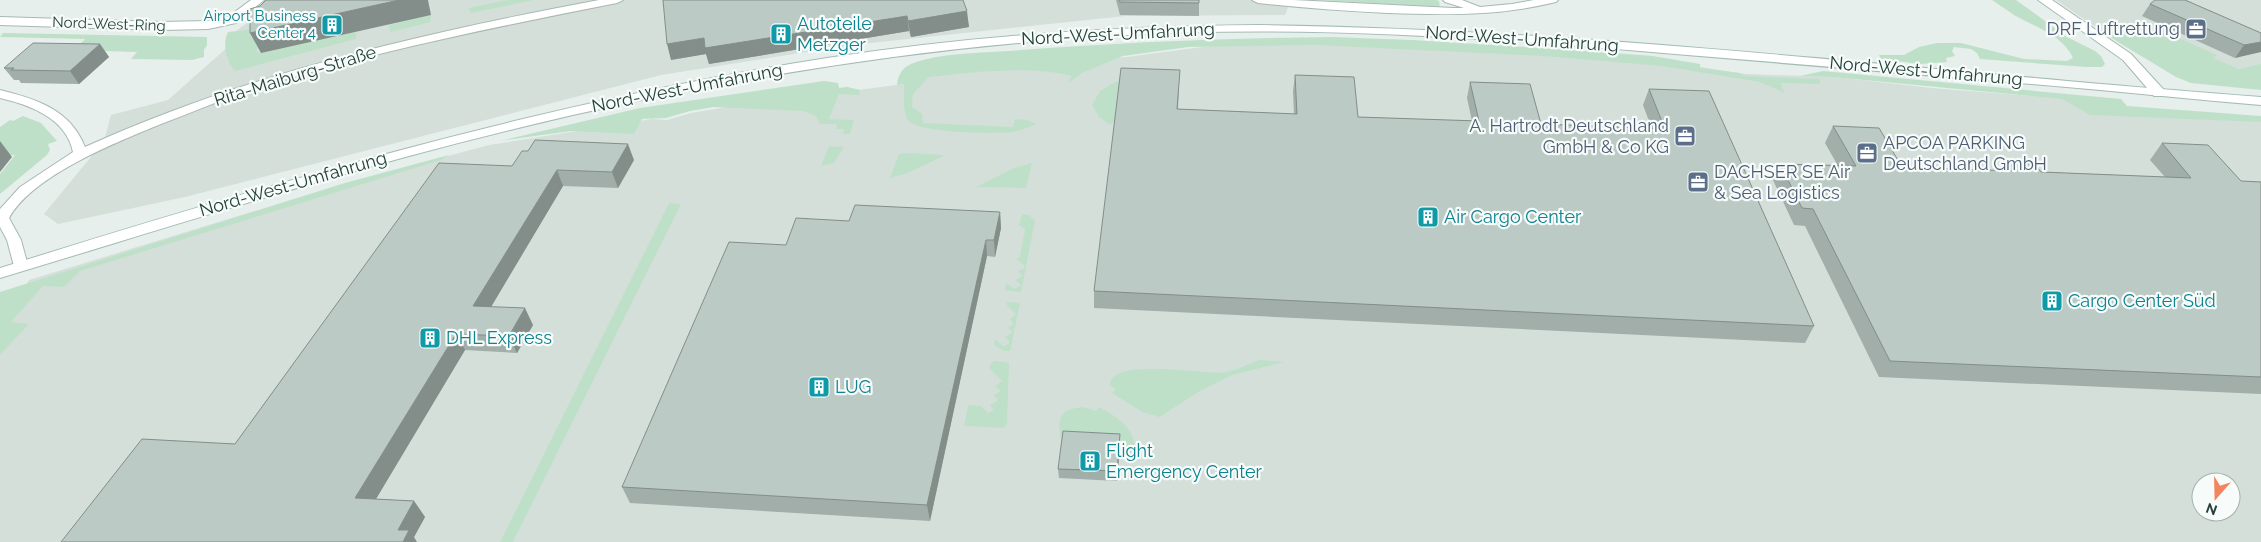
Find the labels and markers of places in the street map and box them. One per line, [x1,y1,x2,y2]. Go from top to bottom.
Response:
place label: Airport Business Center 4 [204,7,316,42]
building icon: Airport Business Center 4 [320,13,344,37]
place label: Autoteile Metzger [797,13,872,55]
office icon: DRF Luftrettung [2184,17,2208,41]
place label: DRF Luftrettung [2047,18,2180,39]
building icon: Autoteile Metzger [769,22,793,46]
place label: A. Hartrodt Deutschland GmbH & Co KG [1469,115,1669,157]
office icon: A. Hartrodt Deutschland GmbH & Co KG [1673,124,1697,148]
place label: APCOA PARKING Deutschland GmbH [1883,132,2047,174]
office icon: APCOA PARKING Deutschland GmbH [1855,141,1879,165]
place label: DACHSER SE Air & Sea Logistics [1714,161,1851,203]
office icon: DACHSER SE Air & Sea Logistics [1686,170,1710,194]
building icon: Air Cargo Center [1416,205,1440,229]
place label: Air Cargo Center [1444,206,1582,227]
building icon: Cargo Center Süd [2040,289,2064,313]
place label: Cargo Center Süd [2068,290,2216,311]
building icon: DHL Express [418,326,442,350]
place label: DHL Express [446,327,552,348]
building icon: LUG [807,375,831,399]
place label: LUG [835,376,871,397]
place label: Flight Emergency Center [1106,440,1263,482]
building icon: Flight Emergency Center [1078,449,1102,473]

